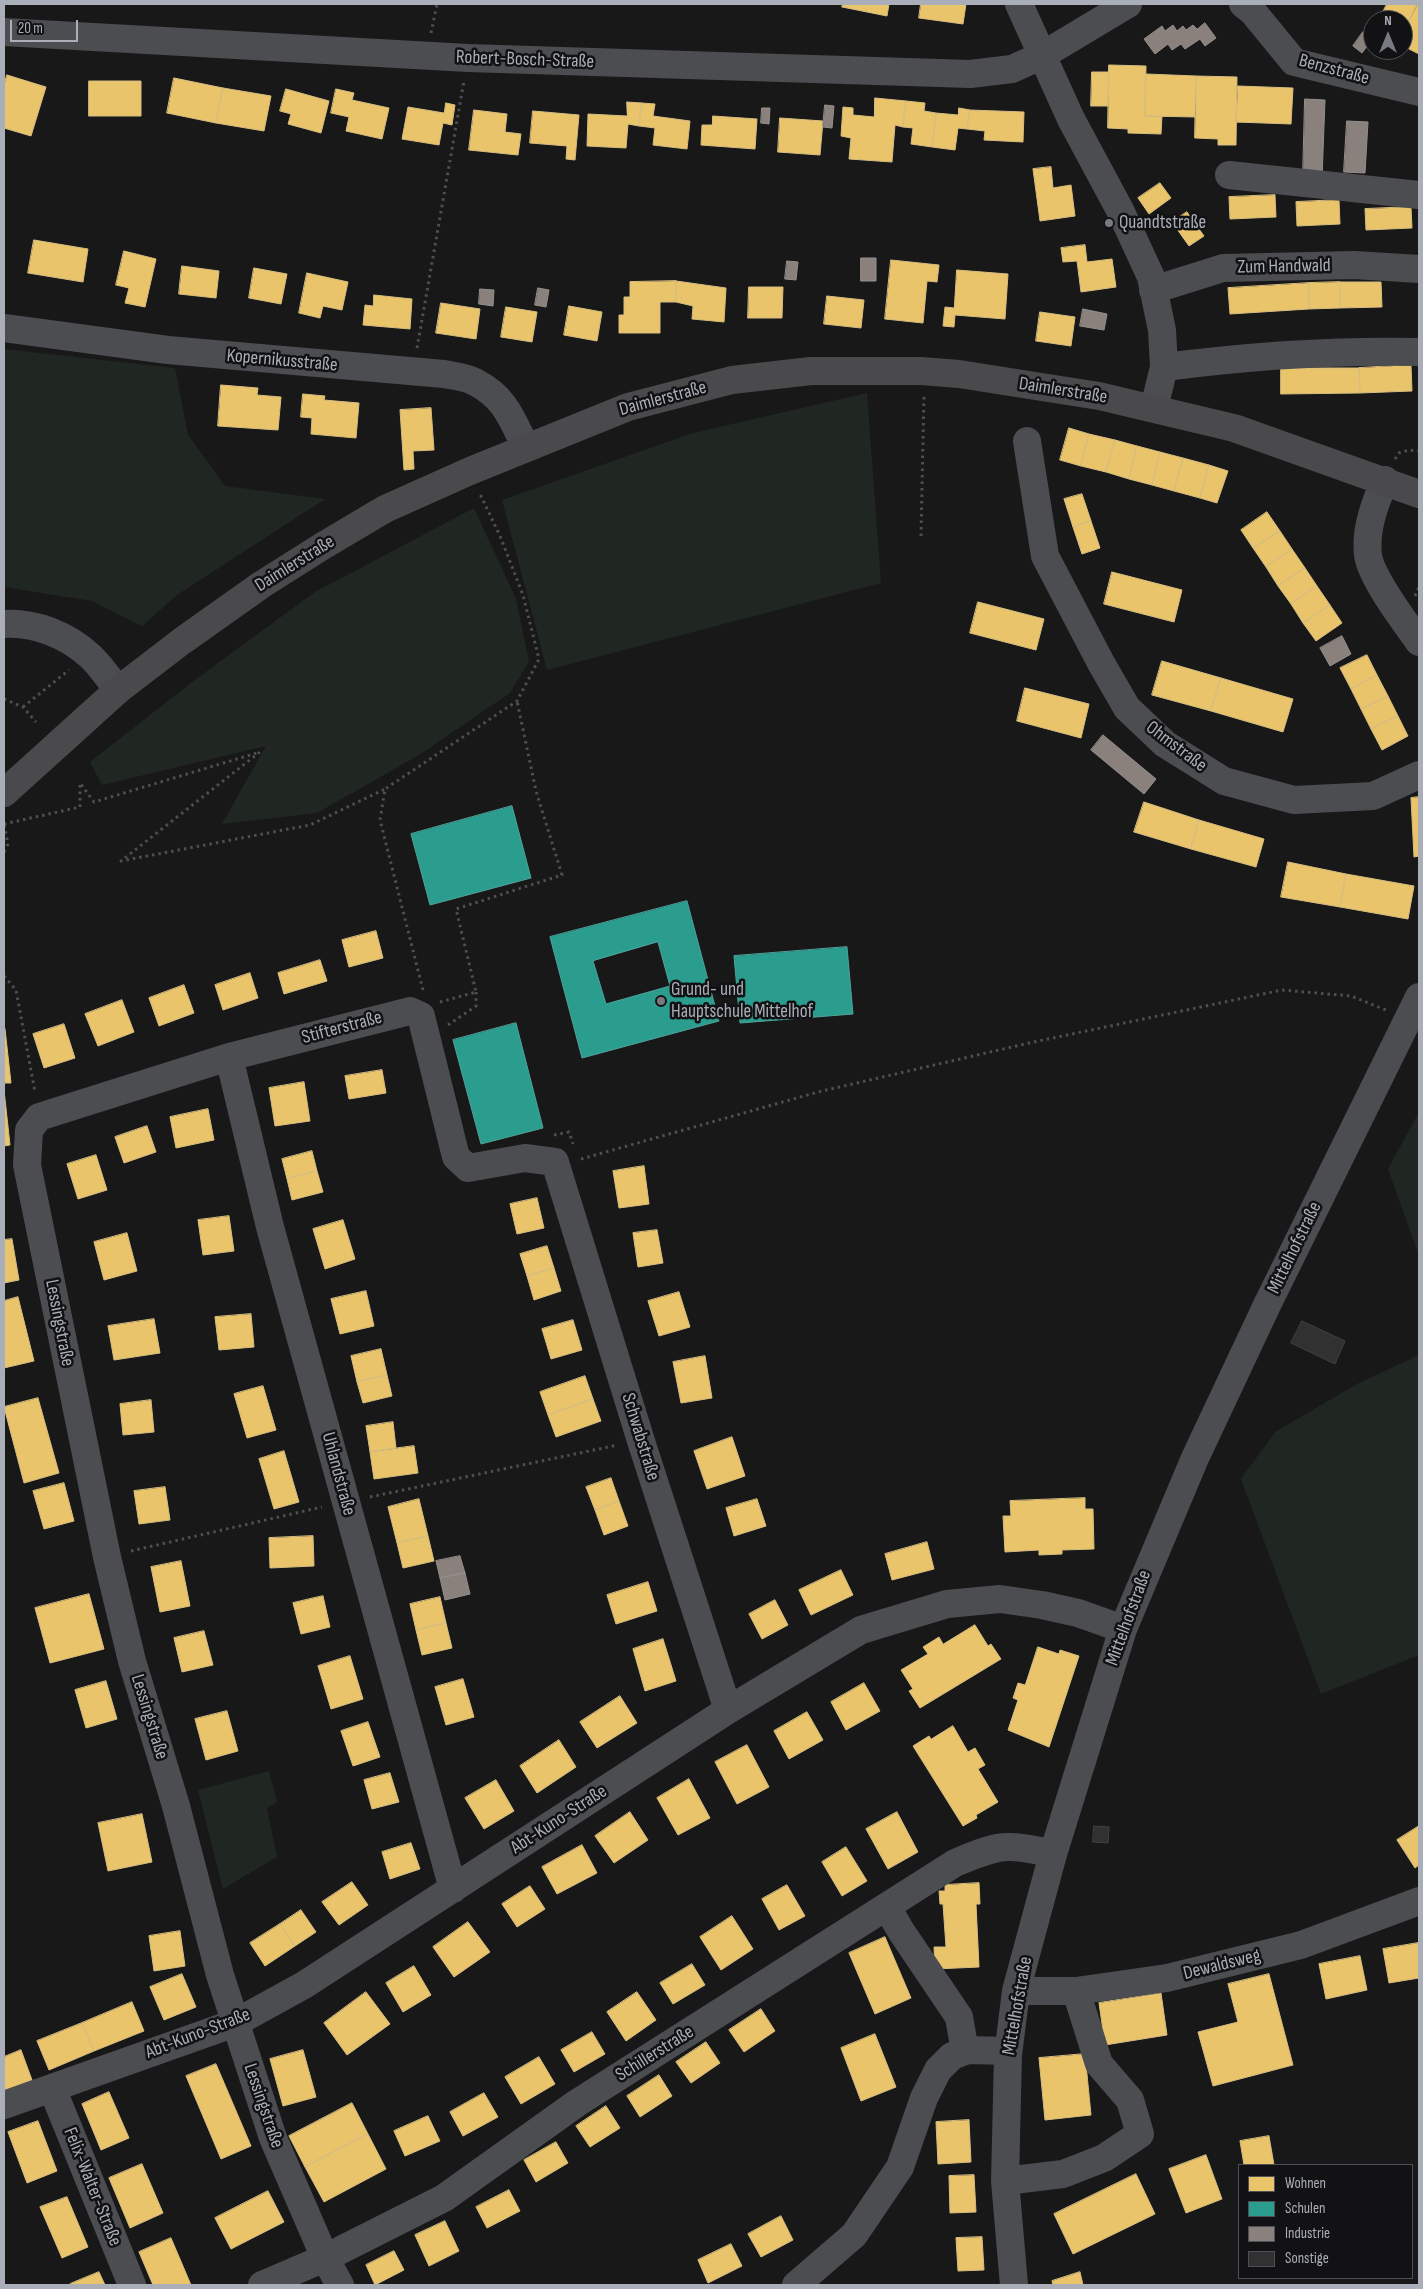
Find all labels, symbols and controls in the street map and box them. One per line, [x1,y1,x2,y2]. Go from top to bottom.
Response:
scale bar [12,10,80,42]
north arrow [1363,10,1413,60]
text: N [1384,12,1392,29]
text: 20 m [18,19,43,38]
street label: Robert-Bosch-Straße [456,46,594,74]
street label: Benzstraße [1296,50,1372,90]
place label: Quandtstraße [1119,212,1206,234]
marker: Quandtstraße [1103,217,1115,229]
street label: Zum Handwald [1237,255,1331,279]
street label: Kopernikusstraße [226,345,338,377]
street label: Daimlerstraße [1017,373,1109,409]
street label: Daimlerstraße [617,376,709,422]
street label: Daimlerstraße [251,531,339,597]
street label: Ohmstraße [1141,717,1211,777]
place label: Grund- und Hauptschule Mittelhof [671,979,813,1023]
marker: Grund- und Hauptschule Mittelhof [655,995,667,1007]
street label: Stifterstraße [299,1006,385,1050]
street label: Mittelhofstraße [1263,1198,1327,1298]
street label: Lessingstraße [39,1278,79,1368]
street label: Schwabstraße [616,1391,664,1483]
street label: Uhlandstraße [316,1430,360,1518]
street label: Mittelhofstraße [1101,1567,1157,1669]
street label: Lessingstraße [125,1672,173,1762]
street label: Abt-Kuno-Straße [507,1780,611,1860]
street label: Dewaldsweg [1181,1944,1263,1986]
street label: Mittelhofstraße [998,1955,1038,2057]
street label: Abt-Kuno-Straße [142,2004,254,2064]
street label: Schillerstraße [612,2021,698,2087]
street label: Lessingstraße [238,2061,288,2151]
street label: Felix-Walter-Straße [58,2124,126,2250]
legend [1238,2164,1413,2279]
text: Wohnen [1285,2174,1326,2193]
text: Schulen [1285,2199,1325,2218]
text: Industrie [1285,2224,1330,2243]
text: Sonstige [1285,2249,1329,2268]

